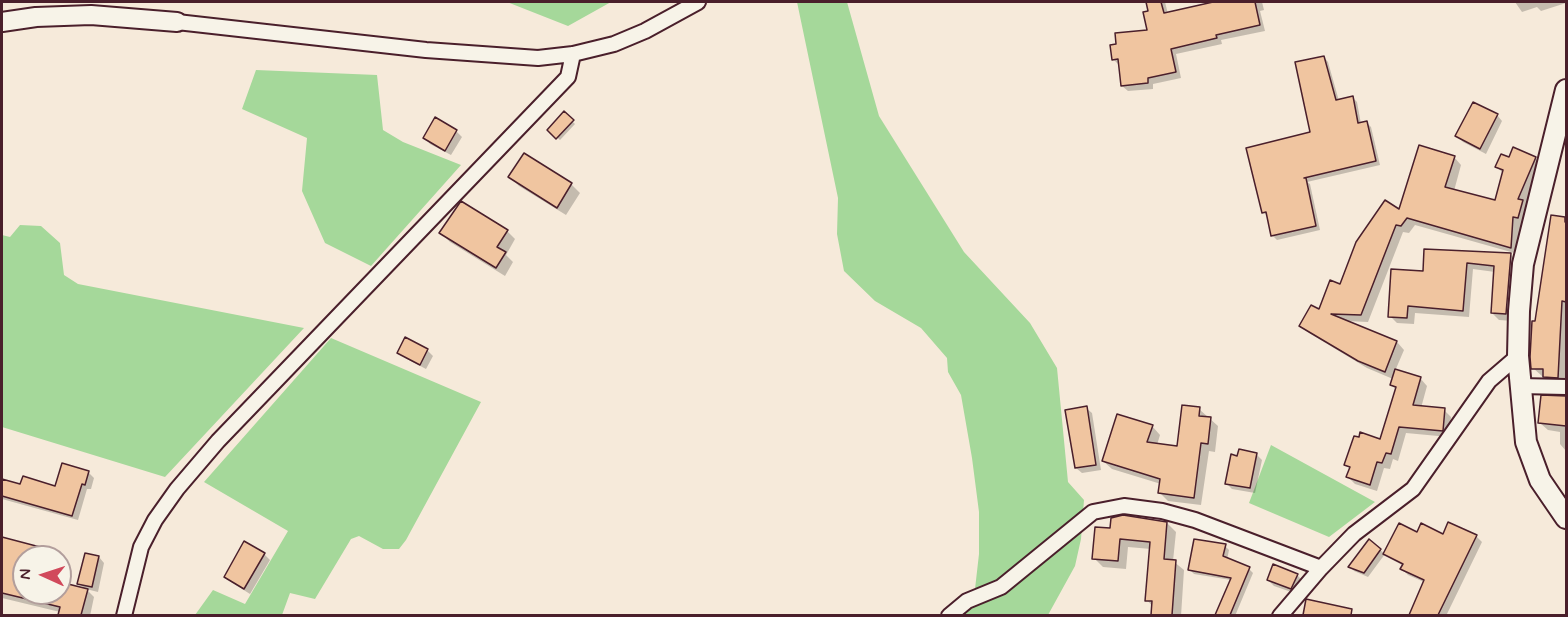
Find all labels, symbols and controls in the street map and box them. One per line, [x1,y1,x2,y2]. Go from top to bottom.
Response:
north arrow [12,545,72,605]
text: N [15,568,36,580]

